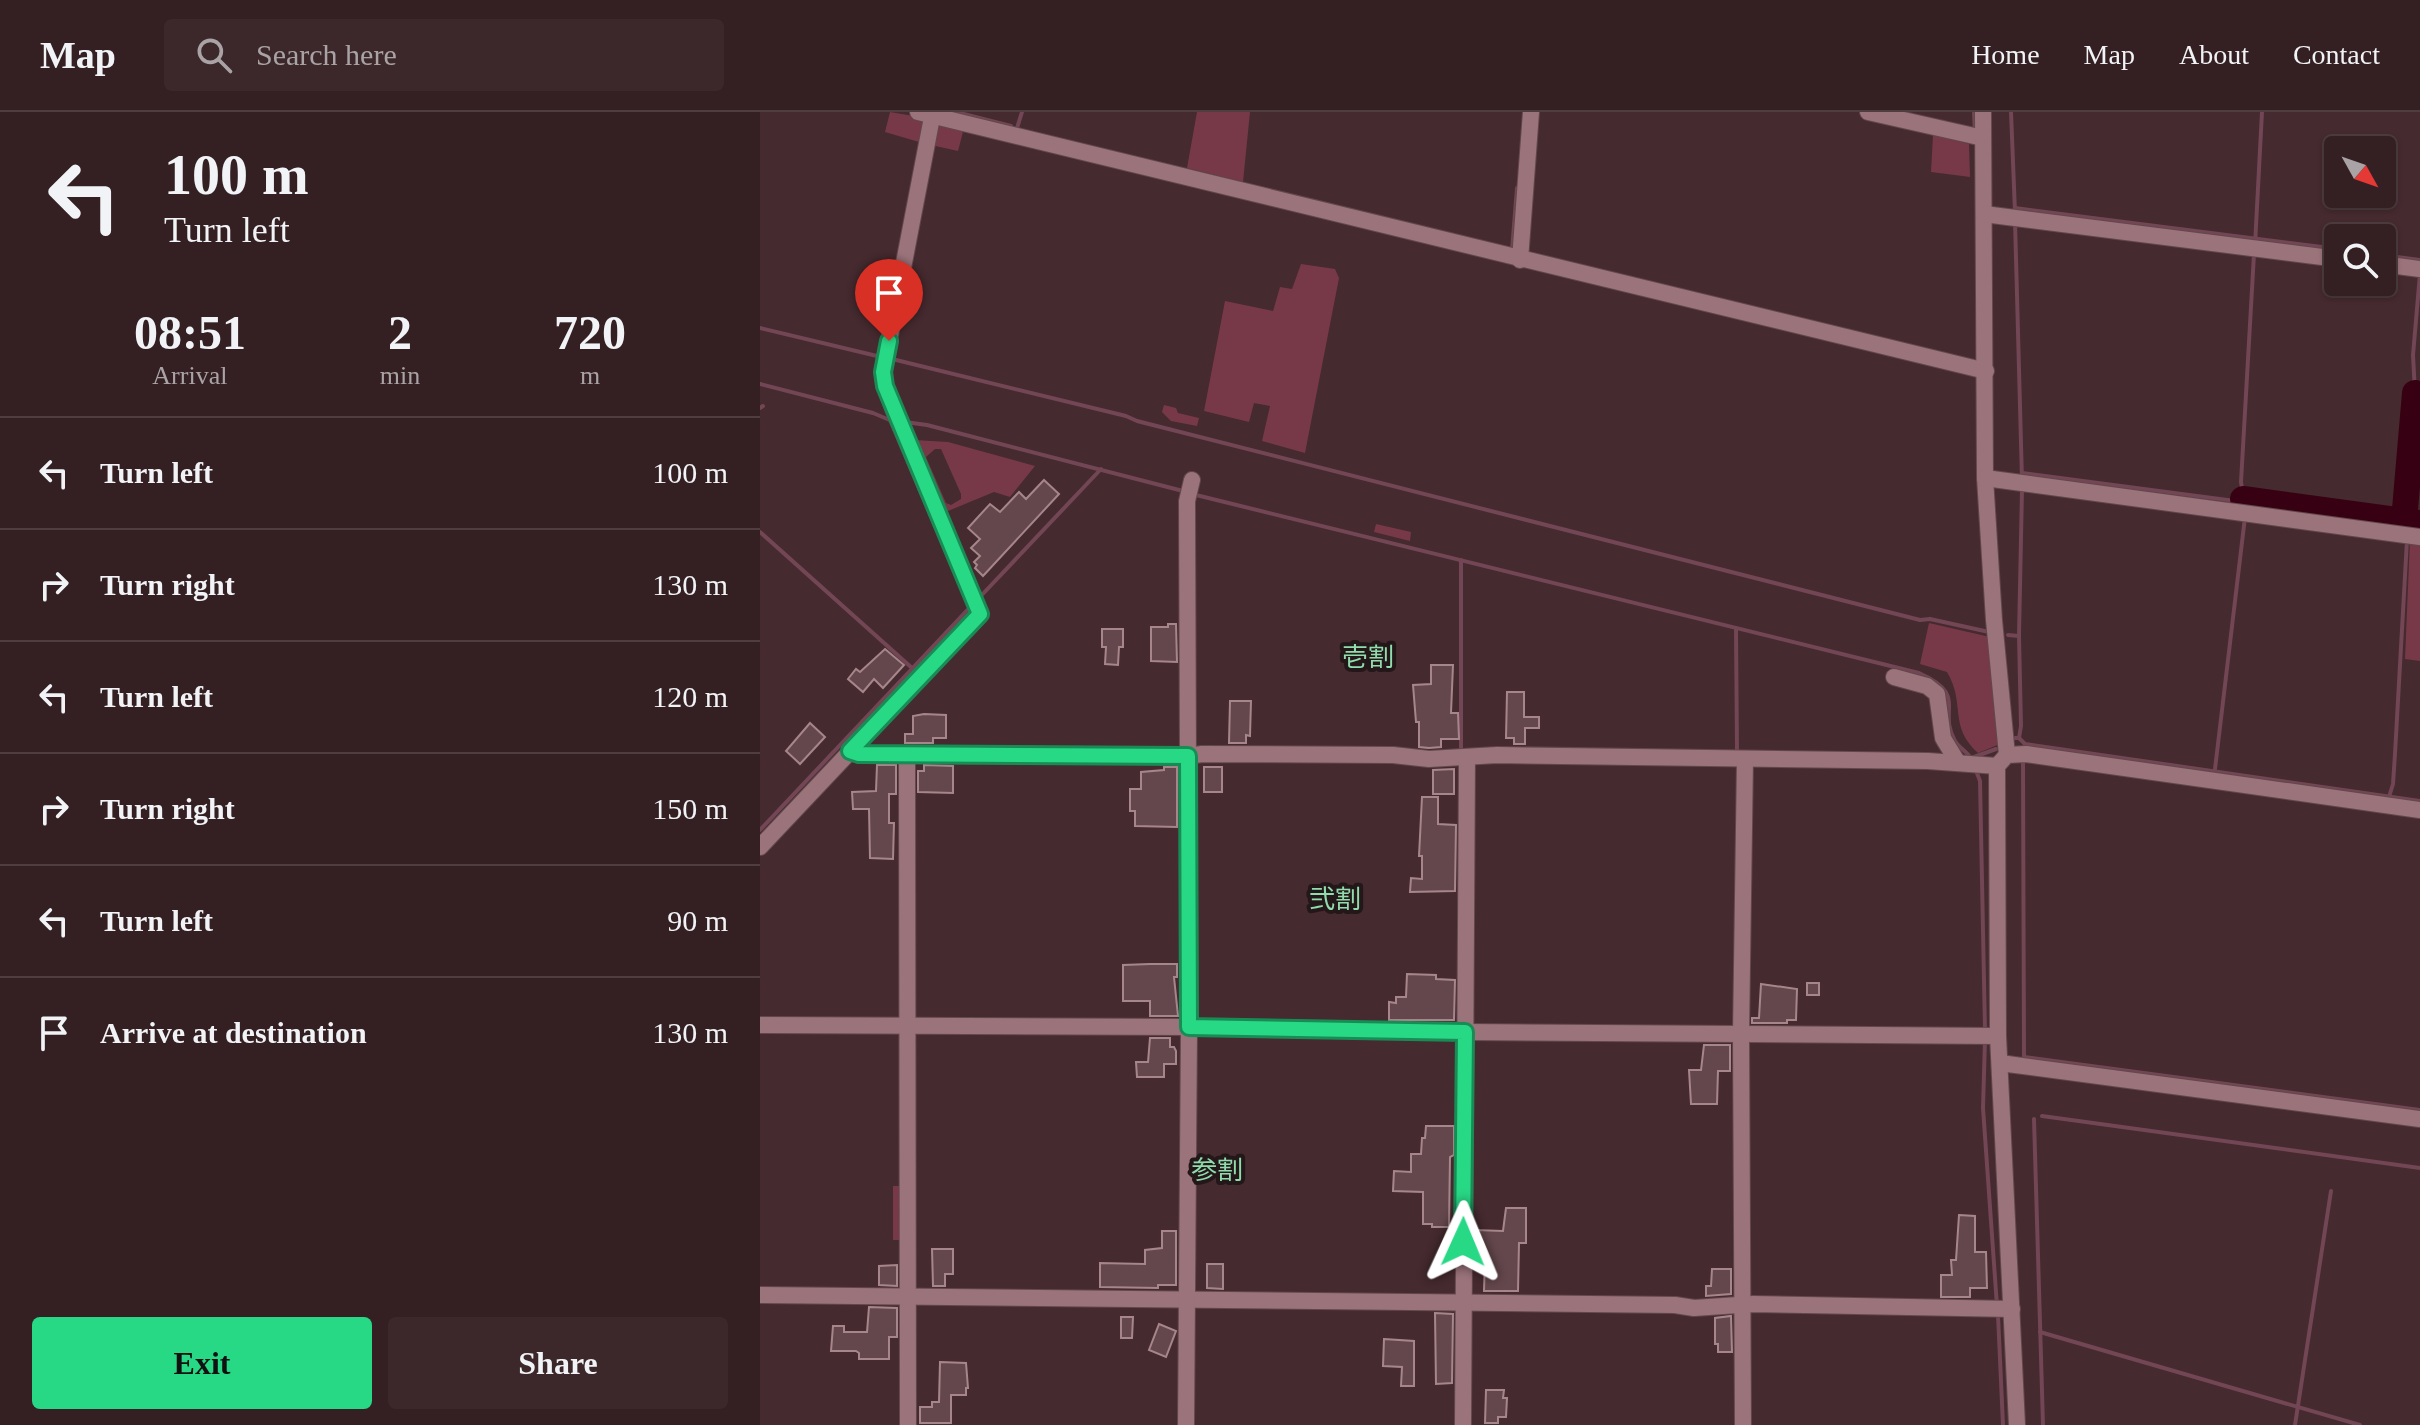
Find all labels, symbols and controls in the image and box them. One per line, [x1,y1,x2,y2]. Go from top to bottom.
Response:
search box [164,19,724,91]
icon: search [192,33,236,77]
text: Map [40,34,116,76]
text: Search here [256,38,397,71]
text: Home [1971,39,2040,70]
text: Map [2084,39,2135,70]
text: About [2179,39,2249,70]
text: Contact [2293,39,2380,70]
north arrow [2324,136,2396,208]
map controls [2324,136,2396,296]
icon: left [32,144,136,248]
text: 100 m [164,144,309,206]
text: Turn left [164,210,290,250]
button: search [2324,224,2396,296]
pin [855,259,923,341]
icon: arrive [867,271,911,315]
text: 08:51 [134,306,246,359]
text: 2 [388,306,412,359]
text: 720 [554,306,626,359]
text: Arrival [152,361,227,390]
text: min [380,361,420,390]
text: m [580,361,600,390]
icon: left [32,451,76,495]
text: Turn left [100,456,213,489]
text: 100 m [652,456,728,489]
icon: right [32,563,76,607]
text: Turn right [100,568,235,601]
text: 130 m [652,568,728,601]
district label: 壱割 [1342,643,1394,672]
icon: left [32,675,76,719]
text: Turn left [100,680,213,713]
text: 120 m [652,680,728,713]
icon: right [32,787,76,831]
text: Turn right [100,792,235,825]
text: 150 m [652,792,728,825]
district label: 弐割 [1309,885,1361,914]
icon: left [32,899,76,943]
text: Turn left [100,904,213,937]
text: 90 m [667,904,728,937]
icon: arrive [32,1011,76,1055]
text: Arrive at destination [100,1016,367,1049]
text: 130 m [652,1016,728,1049]
district label: 参割 [1191,1156,1243,1185]
position arrow [1421,1200,1505,1284]
button: Exit [32,1317,372,1409]
button: Share [388,1317,728,1409]

